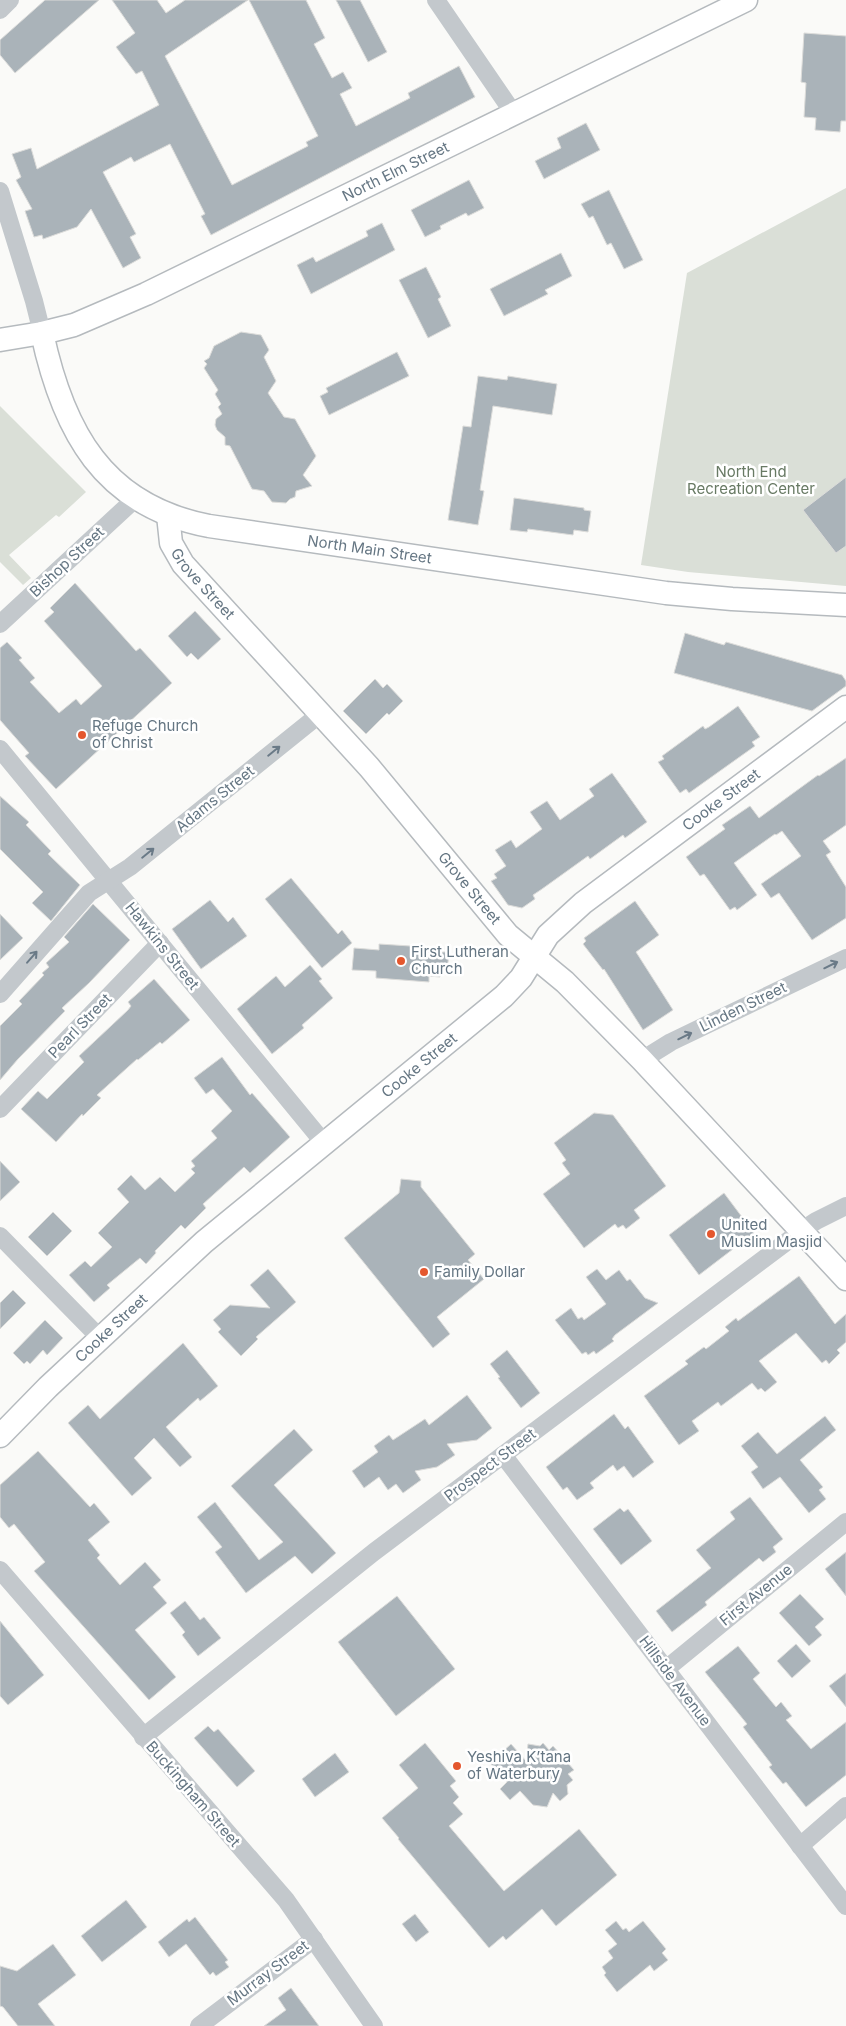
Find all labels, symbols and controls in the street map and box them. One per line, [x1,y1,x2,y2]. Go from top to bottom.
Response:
street label: North Elm Street [339,137,452,205]
park label: North End Recreation Center [687,462,815,498]
street label: Bishop Street [25,522,108,601]
street label: North Main Street [306,531,433,568]
street label: Grove Street [167,544,239,623]
place label: Refuge Church of Christ [92,716,198,752]
marker: Refuge Church of Christ [76,729,88,741]
one-way arrow [268,745,281,756]
street label: Adams Street [172,761,258,836]
street label: Cooke Street [678,764,764,835]
one-way arrow [141,847,154,858]
street label: Grove Street [434,848,505,928]
street label: Hawkins Street [121,898,204,993]
place label: First Lutheran Church [411,942,509,978]
one-way arrow [26,950,38,963]
marker: First Lutheran Church [395,955,407,967]
one-way arrow [823,960,838,970]
street label: Linden Street [696,977,789,1036]
street label: Pearl Street [44,989,115,1062]
street label: Cooke Street [377,1028,461,1102]
one-way arrow [677,1030,692,1040]
place label: United Muslim Masjid [721,1215,822,1251]
marker: United Muslim Masjid [705,1228,717,1240]
place label: Family Dollar [434,1262,526,1281]
marker: Family Dollar [418,1266,430,1278]
street label: Cooke Street [71,1289,151,1366]
street label: Prospect Street [440,1424,539,1505]
street label: First Avenue [716,1560,796,1630]
street label: Hillside Avenue [635,1632,716,1730]
street label: Buckingham Street [142,1737,245,1851]
place label: Yeshiva K’tana of Waterbury [467,1747,571,1783]
marker: Yeshiva K’tana of Waterbury [451,1760,463,1772]
street label: Murray Street [223,1936,312,2009]

